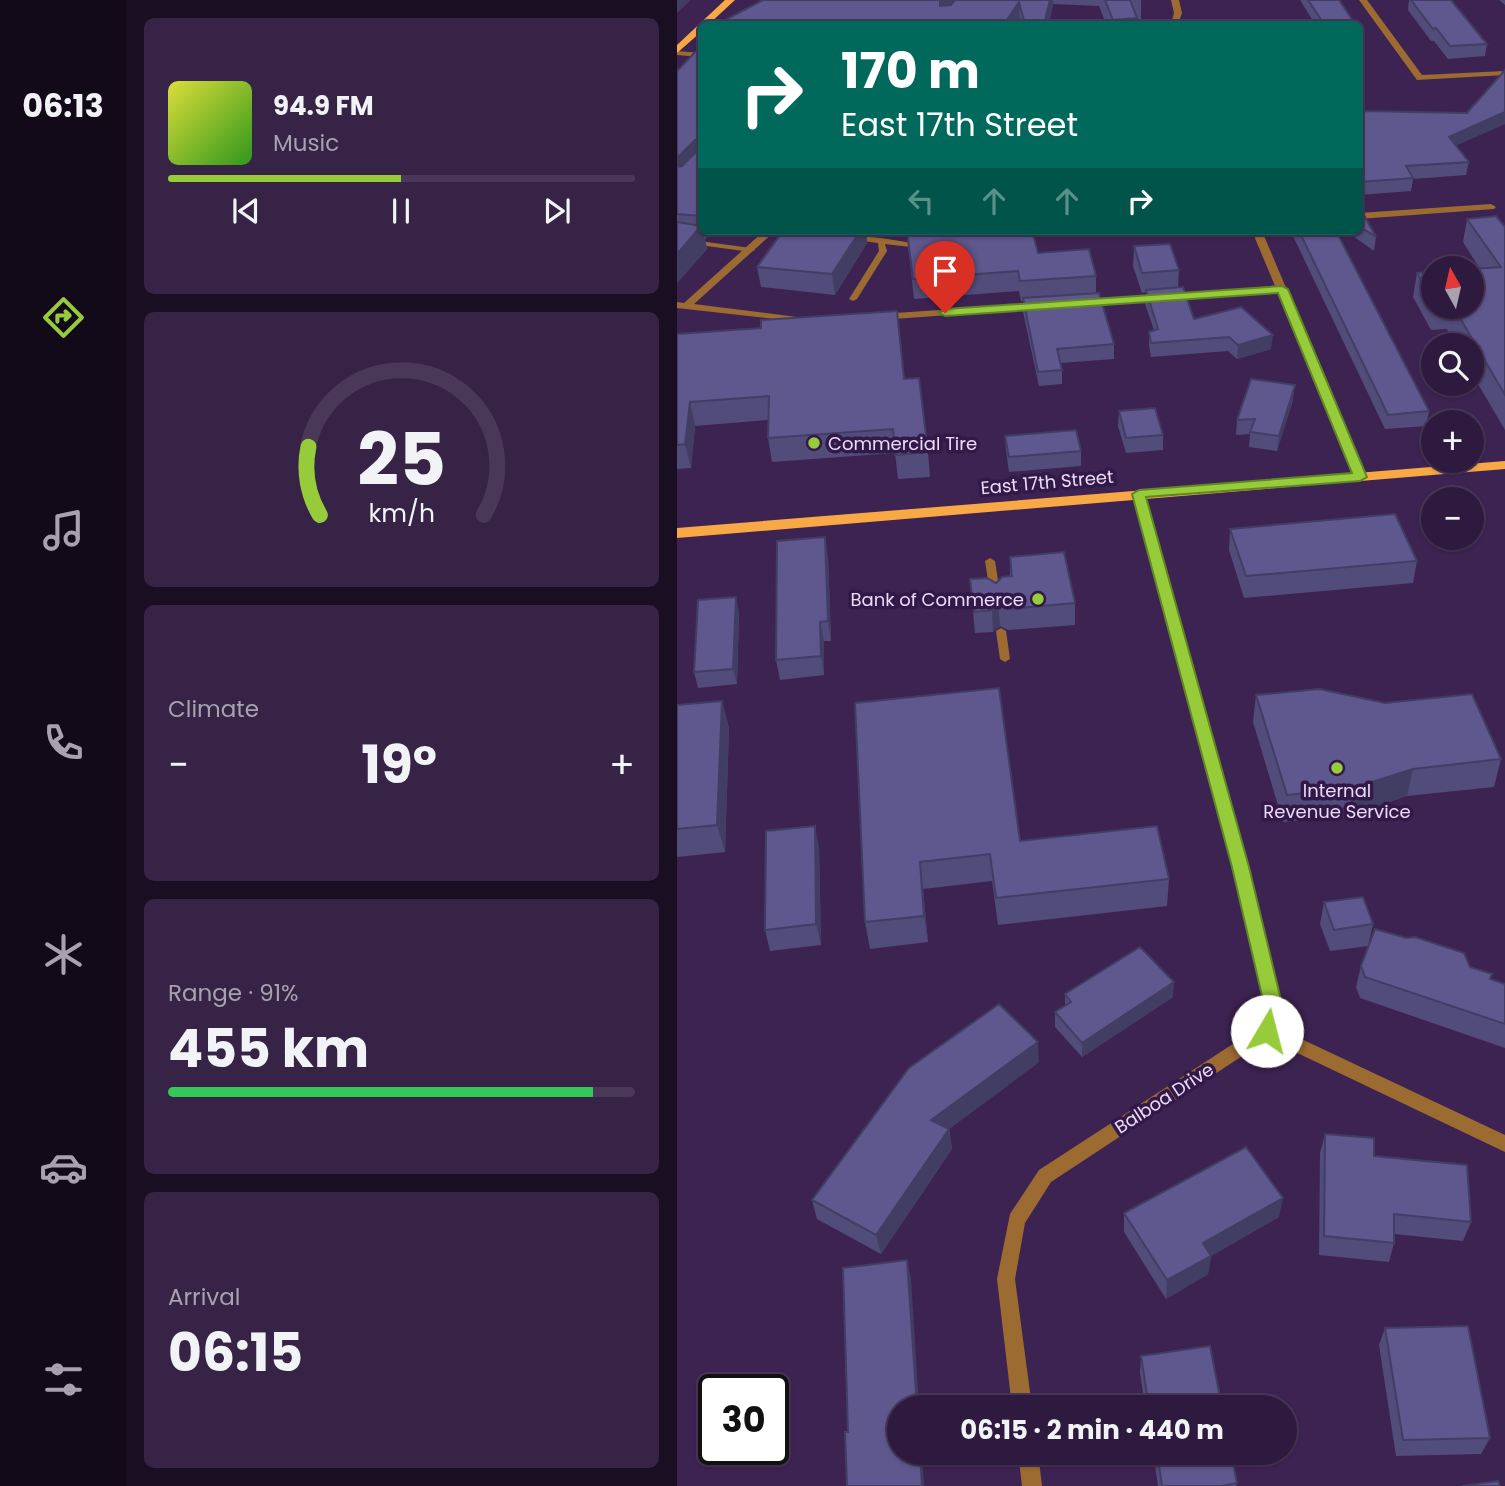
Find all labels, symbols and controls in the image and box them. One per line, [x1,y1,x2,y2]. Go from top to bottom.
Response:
text: 170 m [841,37,980,105]
icon: right [726,49,817,140]
text: 06:13 [22,83,104,128]
text: 94.9 FM [273,88,374,124]
text: East 17th Street [841,102,1078,147]
text: Music [273,127,339,159]
icon: left [902,182,940,220]
icon: ahead [975,182,1013,220]
icon: ahead [1048,182,1086,220]
icon: right [1121,182,1159,220]
icon: previous [227,192,265,230]
icon: pause [382,192,420,230]
icon: next [538,192,576,230]
pin [915,241,975,313]
icon: arrive [926,252,964,290]
north arrow [1421,256,1484,318]
map controls [1421,256,1484,550]
icon: directions [39,293,88,342]
button: search [1421,333,1484,396]
text: 25 [357,410,446,511]
button: + [1421,410,1484,473]
place label: Commercial Tire [828,431,977,456]
marker: Commercial Tire [806,435,822,451]
street label: East 17th Street [980,464,1114,500]
button: − [1421,487,1484,550]
text: km/h [368,496,435,531]
icon: music [39,506,88,555]
place label: Bank of Commerce [850,587,1024,612]
marker: Bank of Commerce [1030,591,1046,607]
text: Climate [168,693,259,725]
icon: phone [39,718,88,767]
text: 19° [361,728,437,801]
text: − [168,738,189,791]
text: + [609,738,635,791]
marker: Internal Revenue Service [1329,760,1345,776]
place label: Internal Revenue Service [1263,778,1411,824]
icon: climate [39,930,88,979]
text: Range · 91% [168,977,299,1009]
position arrow [1230,994,1304,1068]
text: 455 km [168,1012,369,1085]
street label: Balboa Drive [1110,1057,1218,1139]
icon: car [39,1143,88,1192]
text: Arrival [168,1281,240,1313]
text: 06:15 [168,1316,303,1389]
icon: filters [39,1355,88,1404]
speed limit sign: 30 [698,1374,789,1465]
text: 06:15 · 2 min · 440 m [960,1412,1224,1448]

